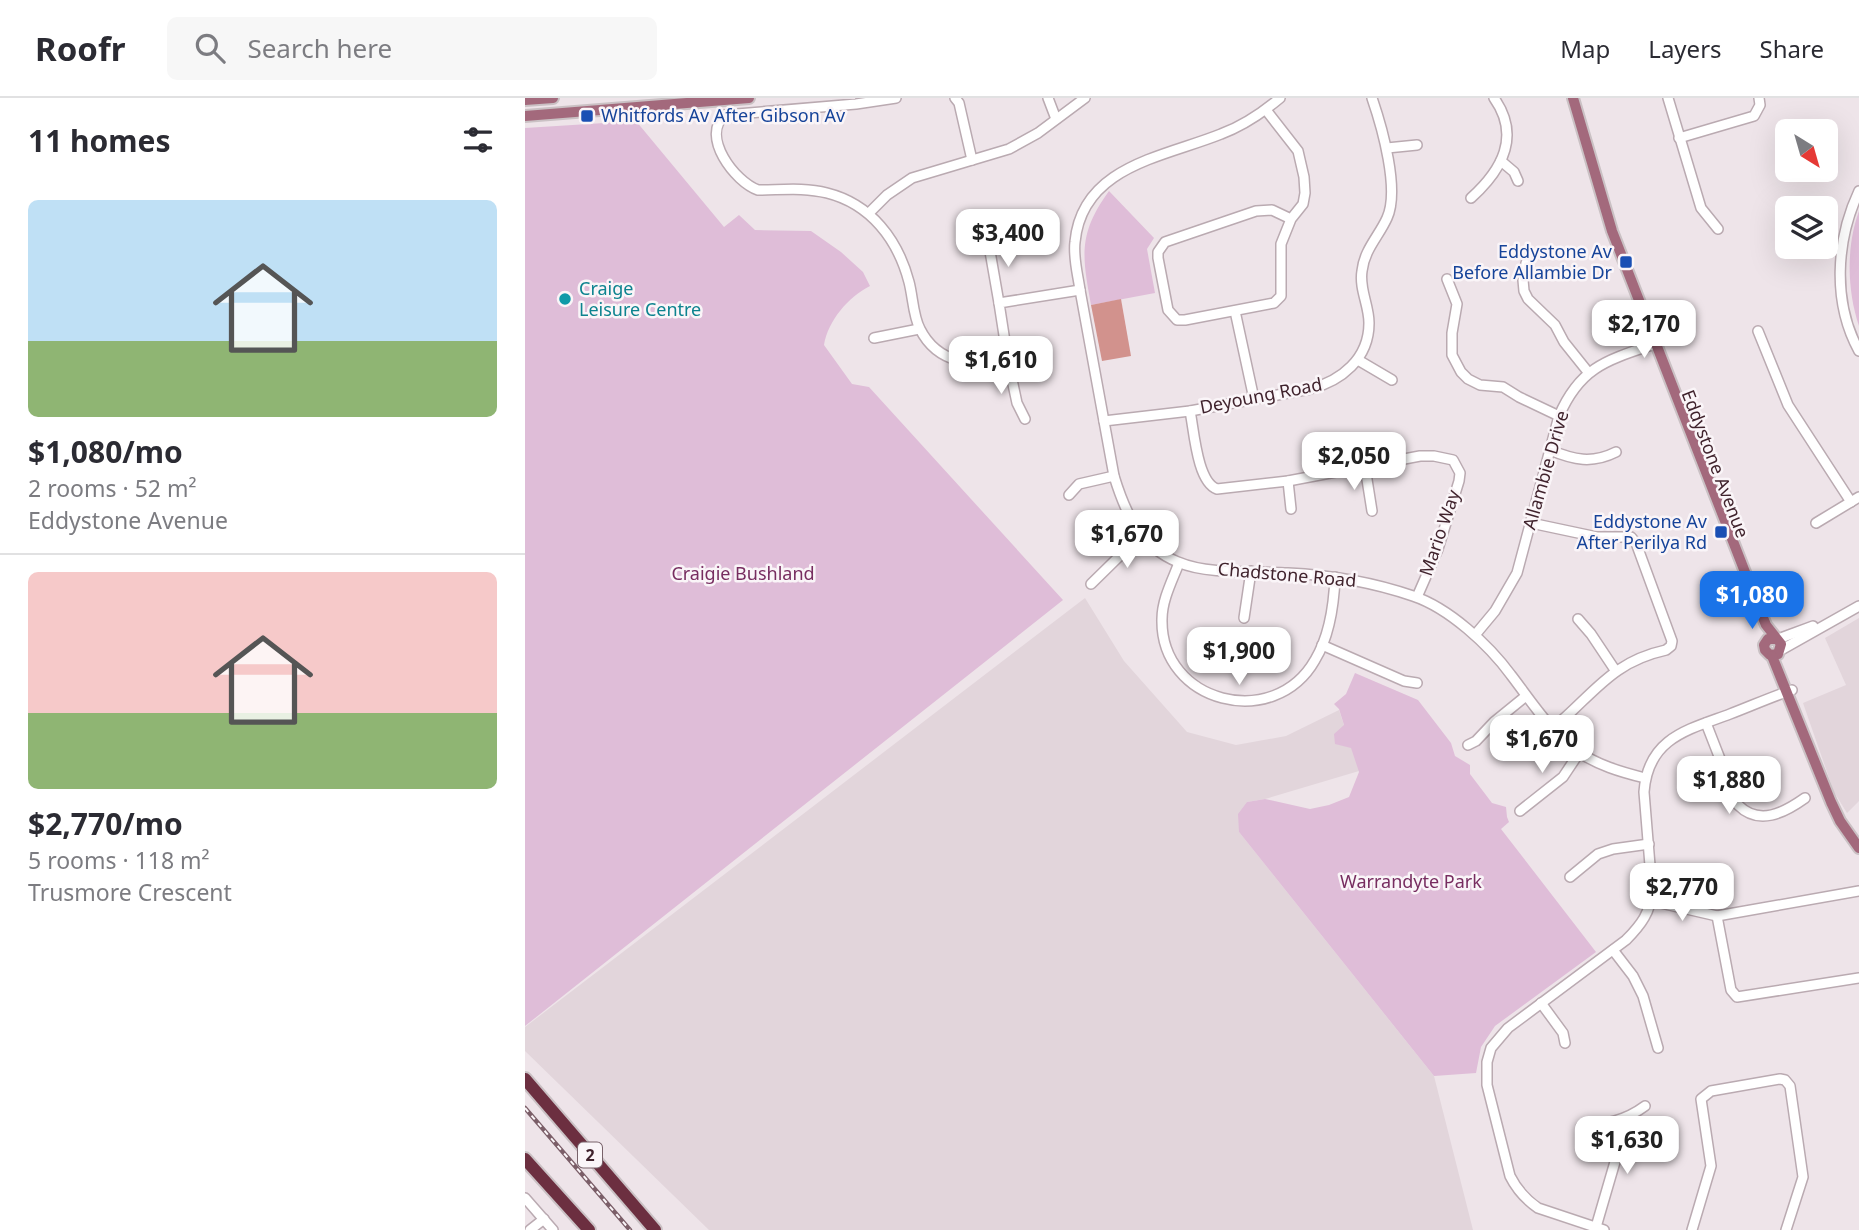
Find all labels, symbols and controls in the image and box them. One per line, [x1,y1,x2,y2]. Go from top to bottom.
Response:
search box [167,17,657,80]
text: Roofr [35,26,125,71]
icon: search [191,29,229,67]
text: Search here [247,30,392,66]
text: Map [1560,32,1610,65]
text: Layers [1648,32,1722,65]
text: Share [1760,32,1824,65]
place label: Whitfords Av After Gibson Av [601,103,846,127]
marker: Whitfords Av After Gibson Av [579,108,595,124]
north arrow [1775,119,1837,182]
map controls [1775,119,1838,259]
text: 11 homes [28,120,171,161]
icon: filters [459,121,497,159]
button: layers [1775,196,1838,259]
pin: $3,400 [951,209,1065,269]
text: $3,400 [972,216,1044,248]
place label: Eddystone Av Before Allambie Dr [1452,239,1613,284]
icon: home [200,245,326,371]
marker: Eddystone Av Before Allambie Dr [1618,254,1634,270]
place label: Craige Leisure Centre [579,276,701,321]
marker: Craige Leisure Centre [557,291,573,307]
pin: $2,170 [1587,300,1701,360]
text: $2,170 [1608,307,1680,339]
pin: $1,610 [944,336,1058,396]
text: $1,610 [965,343,1037,375]
street label: Deyoung Road [1198,371,1324,419]
street label: Eddystone Avenue [1677,386,1755,541]
street label: Allambie Drive [1517,407,1573,532]
text: $1,080/mo [28,431,183,472]
pin: $2,050 [1297,432,1411,492]
text: $2,050 [1318,439,1390,471]
text: 2 rooms · 52 m² [28,472,197,504]
street label: Mario Way [1413,486,1465,579]
text: Eddystone Avenue [28,504,228,536]
place label: Eddystone Av After Perilya Rd [1577,509,1708,554]
pin: $1,670 [1070,510,1184,570]
text: $1,670 [1091,517,1163,549]
marker: Eddystone Av After Perilya Rd [1713,524,1729,540]
street label: Chadstone Road [1217,556,1357,592]
park label: Craigie Bushland [671,561,815,585]
pin: $1,080 [1695,572,1809,631]
text: $1,080 [1716,578,1788,610]
icon: home [200,617,326,743]
pin: $1,900 [1182,628,1296,687]
text: $1,900 [1203,634,1275,666]
pin: $1,670 [1485,716,1599,775]
text: $1,670 [1506,722,1578,754]
pin: $1,880 [1672,756,1786,816]
text: $1,880 [1693,763,1765,795]
text: $2,770/mo [28,803,183,844]
text: 5 rooms · 118 m² [28,844,210,876]
pin: $2,770 [1625,864,1739,923]
park label: Warrandyte Park [1340,869,1482,893]
text: $2,770 [1646,870,1718,902]
text: Trusmore Crescent [28,876,232,908]
pin: $1,630 [1570,1116,1684,1176]
text: $1,630 [1591,1123,1663,1155]
road number: 2 [578,1142,602,1168]

